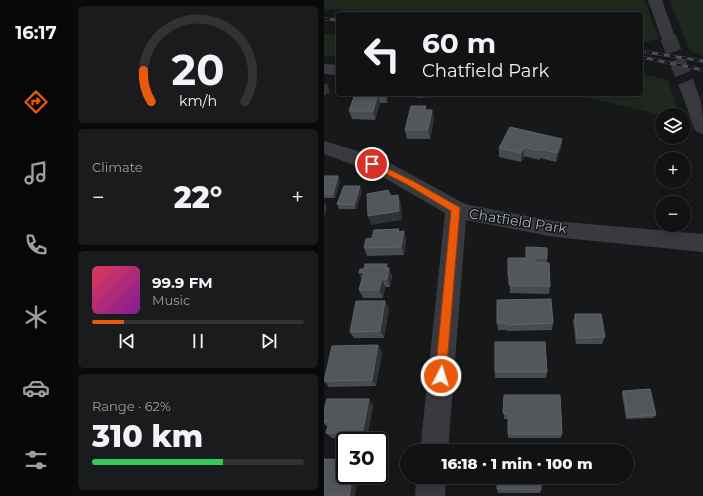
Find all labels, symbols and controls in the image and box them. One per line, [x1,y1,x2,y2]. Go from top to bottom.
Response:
text: 16:17 [15,22,57,44]
text: 60 m [422,26,496,60]
icon: left [356,28,408,80]
text: 20 [172,45,224,95]
text: Chatfield Park [422,60,549,82]
icon: directions [22,88,50,116]
text: km/h [179,92,217,110]
map controls [655,108,691,232]
button: layers [655,108,691,144]
pin [355,147,389,181]
button: + [655,152,691,188]
icon: arrive [361,153,383,175]
icon: music [22,159,50,187]
text: Climate [92,159,143,175]
text: 22° [174,179,222,216]
text: − [92,184,105,211]
text: + [291,184,304,211]
button: − [655,196,691,232]
street label: Chatfield Park [468,204,569,238]
icon: phone [22,231,50,259]
text: 99.9 FM [152,273,213,292]
text: Music [152,292,190,308]
icon: climate [22,303,50,331]
icon: previous [116,330,138,352]
icon: pause [187,330,209,352]
icon: next [258,330,280,352]
position arrow [420,355,462,397]
icon: car [22,374,50,402]
text: Range · 62% [92,398,171,414]
text: 310 km [92,418,203,455]
speed limit sign: 30 [336,432,388,484]
icon: filters [22,446,50,474]
text: 16:18 · 1 min · 100 m [441,454,593,473]

